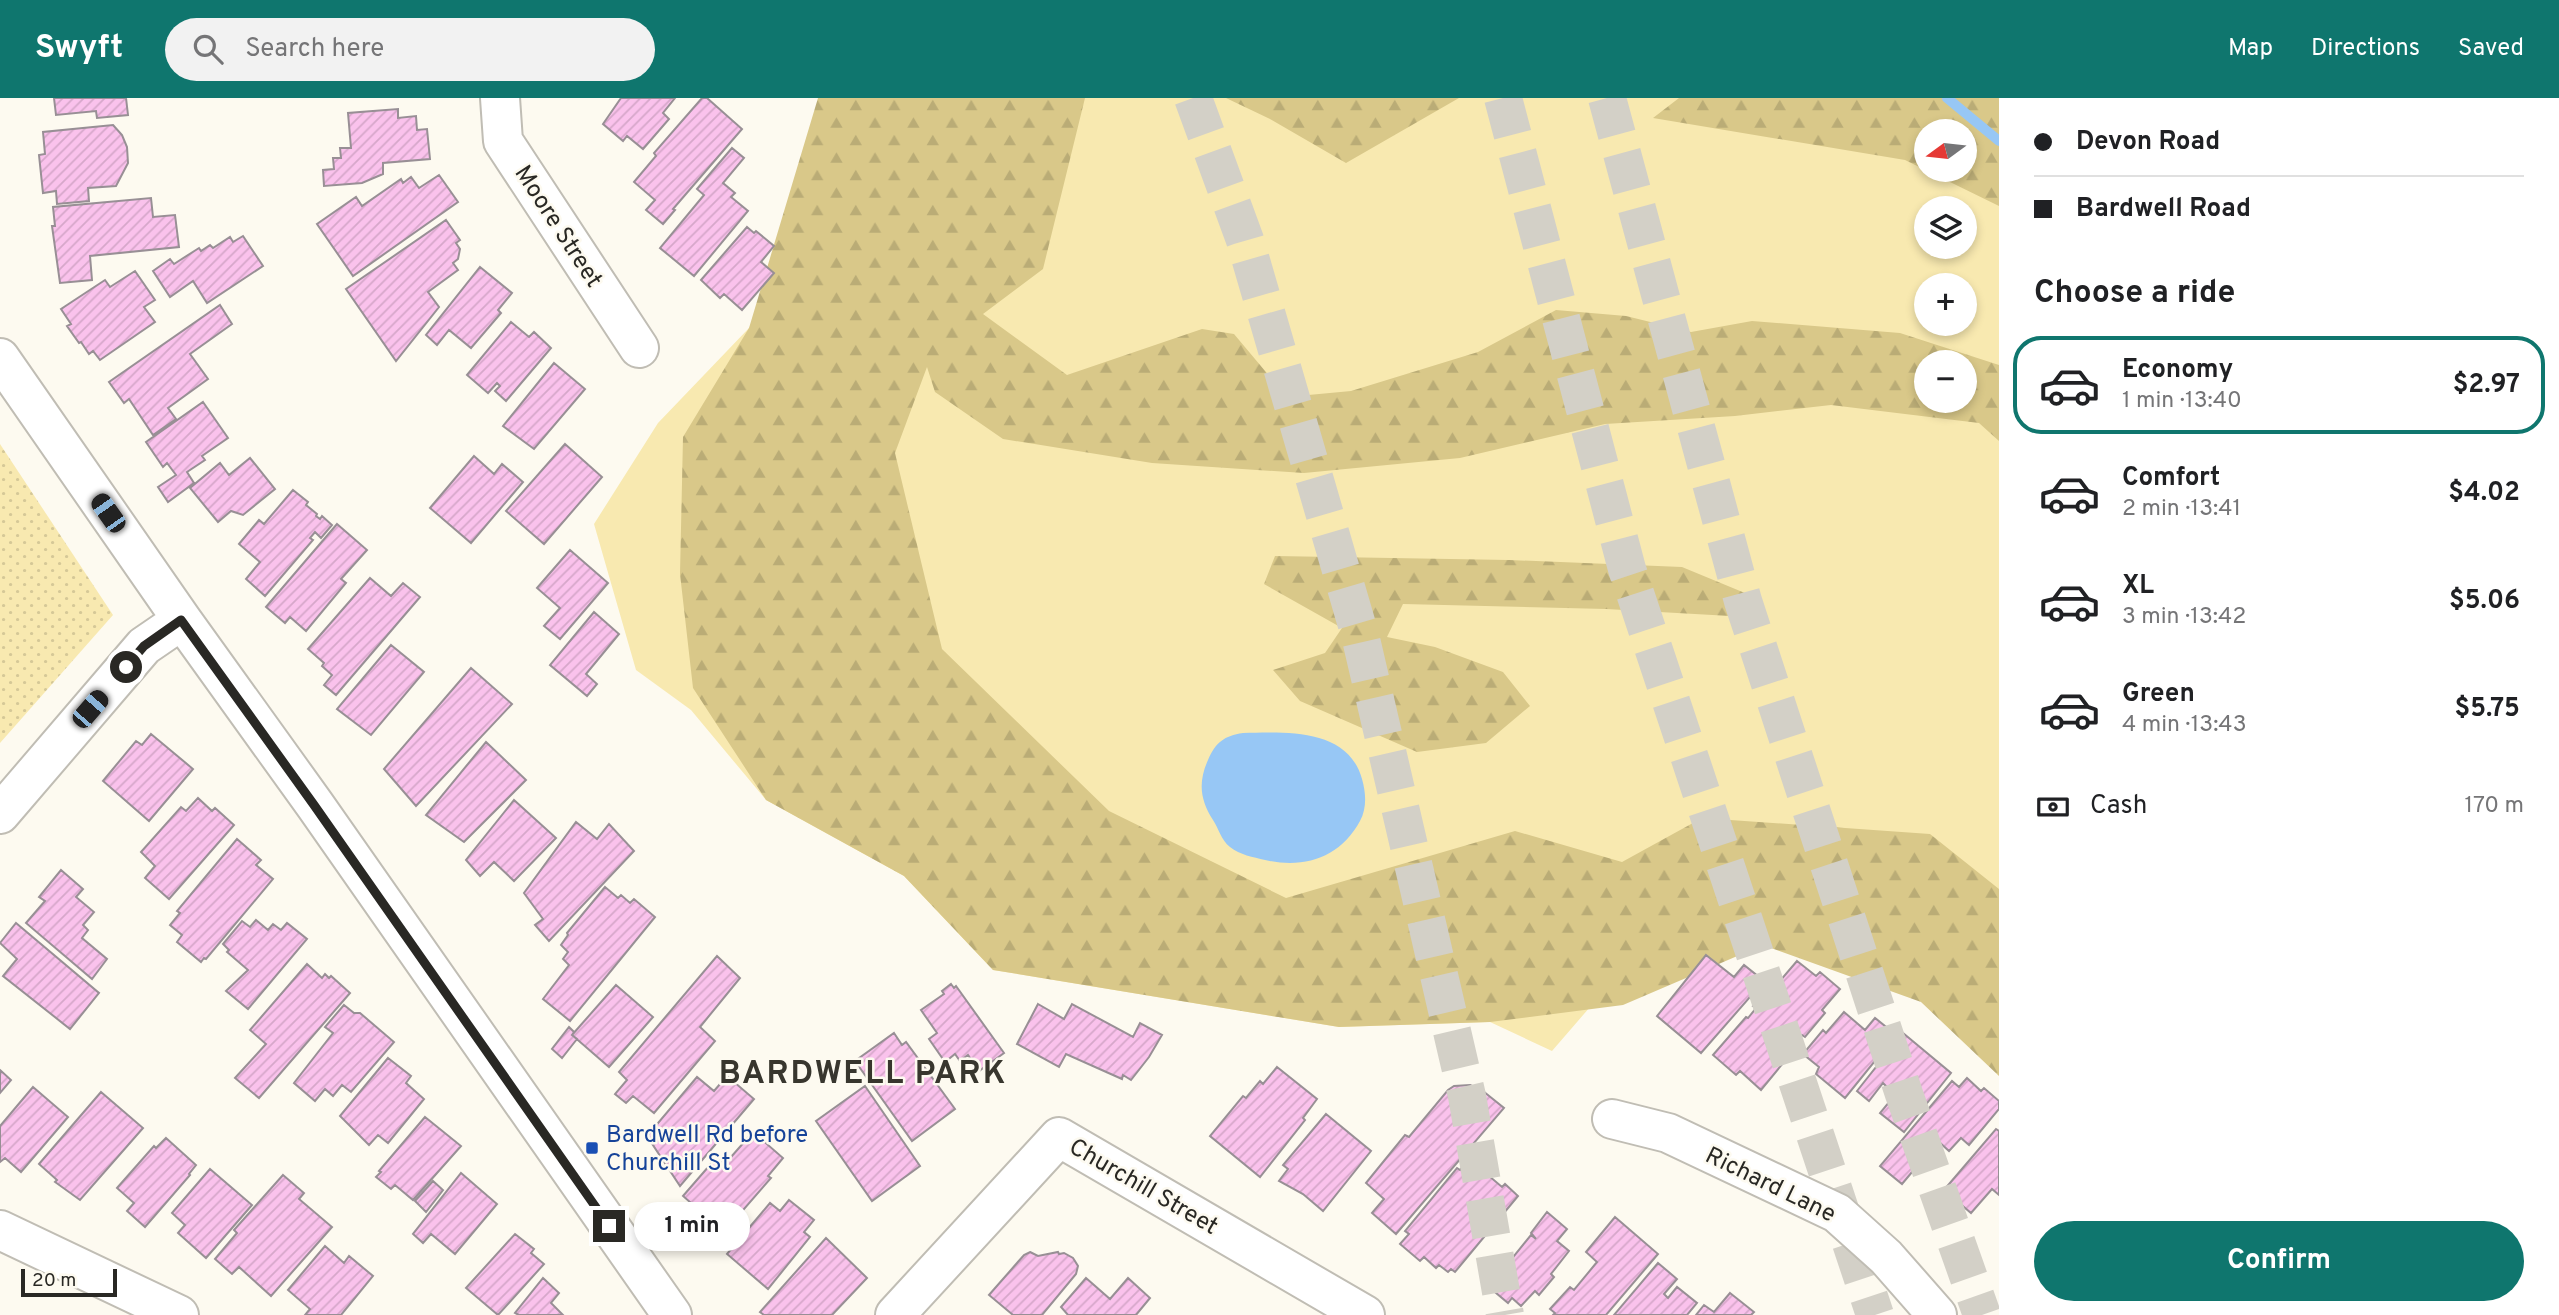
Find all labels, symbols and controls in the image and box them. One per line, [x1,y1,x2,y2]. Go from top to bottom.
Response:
search box [165,18,655,81]
text: Swyft [35,28,123,70]
icon: search [189,30,227,68]
text: Search here [245,33,384,66]
text: Map [2228,34,2273,64]
text: Directions [2311,34,2420,64]
text: Saved [2458,34,2524,64]
north arrow [1914,119,1978,182]
map controls [1914,119,1977,413]
text: Devon Road [2076,126,2220,159]
street label: Moore Street [507,160,608,294]
text: Bardwell Road [2076,193,2251,226]
button: layers [1914,196,1977,259]
button: + [1914,273,1977,336]
text: Choose a ride [2034,274,2235,314]
button: − [1914,350,1977,413]
icon: car [2038,354,2101,417]
text: Economy [2122,354,2233,387]
text: $2.97 [2453,369,2520,402]
text: 1 min · 13:40 [2122,387,2242,416]
icon: car [2038,462,2101,525]
text: Comfort [2122,462,2220,495]
text: $4.02 [2448,477,2520,510]
car [88,490,129,536]
text: 2 min · 13:41 [2122,495,2241,524]
icon: car [2038,570,2101,633]
text: XL [2122,570,2154,603]
text: $5.06 [2449,585,2520,618]
text: 3 min · 13:42 [2122,603,2246,632]
route start [110,651,142,683]
icon: car [2038,678,2101,741]
text: Green [2122,678,2195,711]
car [69,686,112,732]
text: $5.75 [2454,693,2520,726]
text: 4 min · 13:43 [2122,711,2247,740]
icon: cash [2034,788,2072,826]
text: Cash [2090,790,2147,823]
text: 170 m [2465,792,2524,821]
district label: BARDWELL PARK [719,1055,1007,1095]
place label: Bardwell Rd before Churchill St [606,1121,808,1179]
street label: Churchill Street [1063,1133,1223,1243]
marker: Bardwell Rd before Churchill St [584,1140,600,1156]
street label: Richard Lane [1700,1141,1840,1230]
callout: 1 min [634,1202,749,1250]
route end [593,1210,625,1242]
text: 1 min [664,1212,720,1241]
button: Confirm [2034,1221,2524,1301]
scale bar [21,1266,117,1298]
text: 20 m [32,1269,76,1293]

